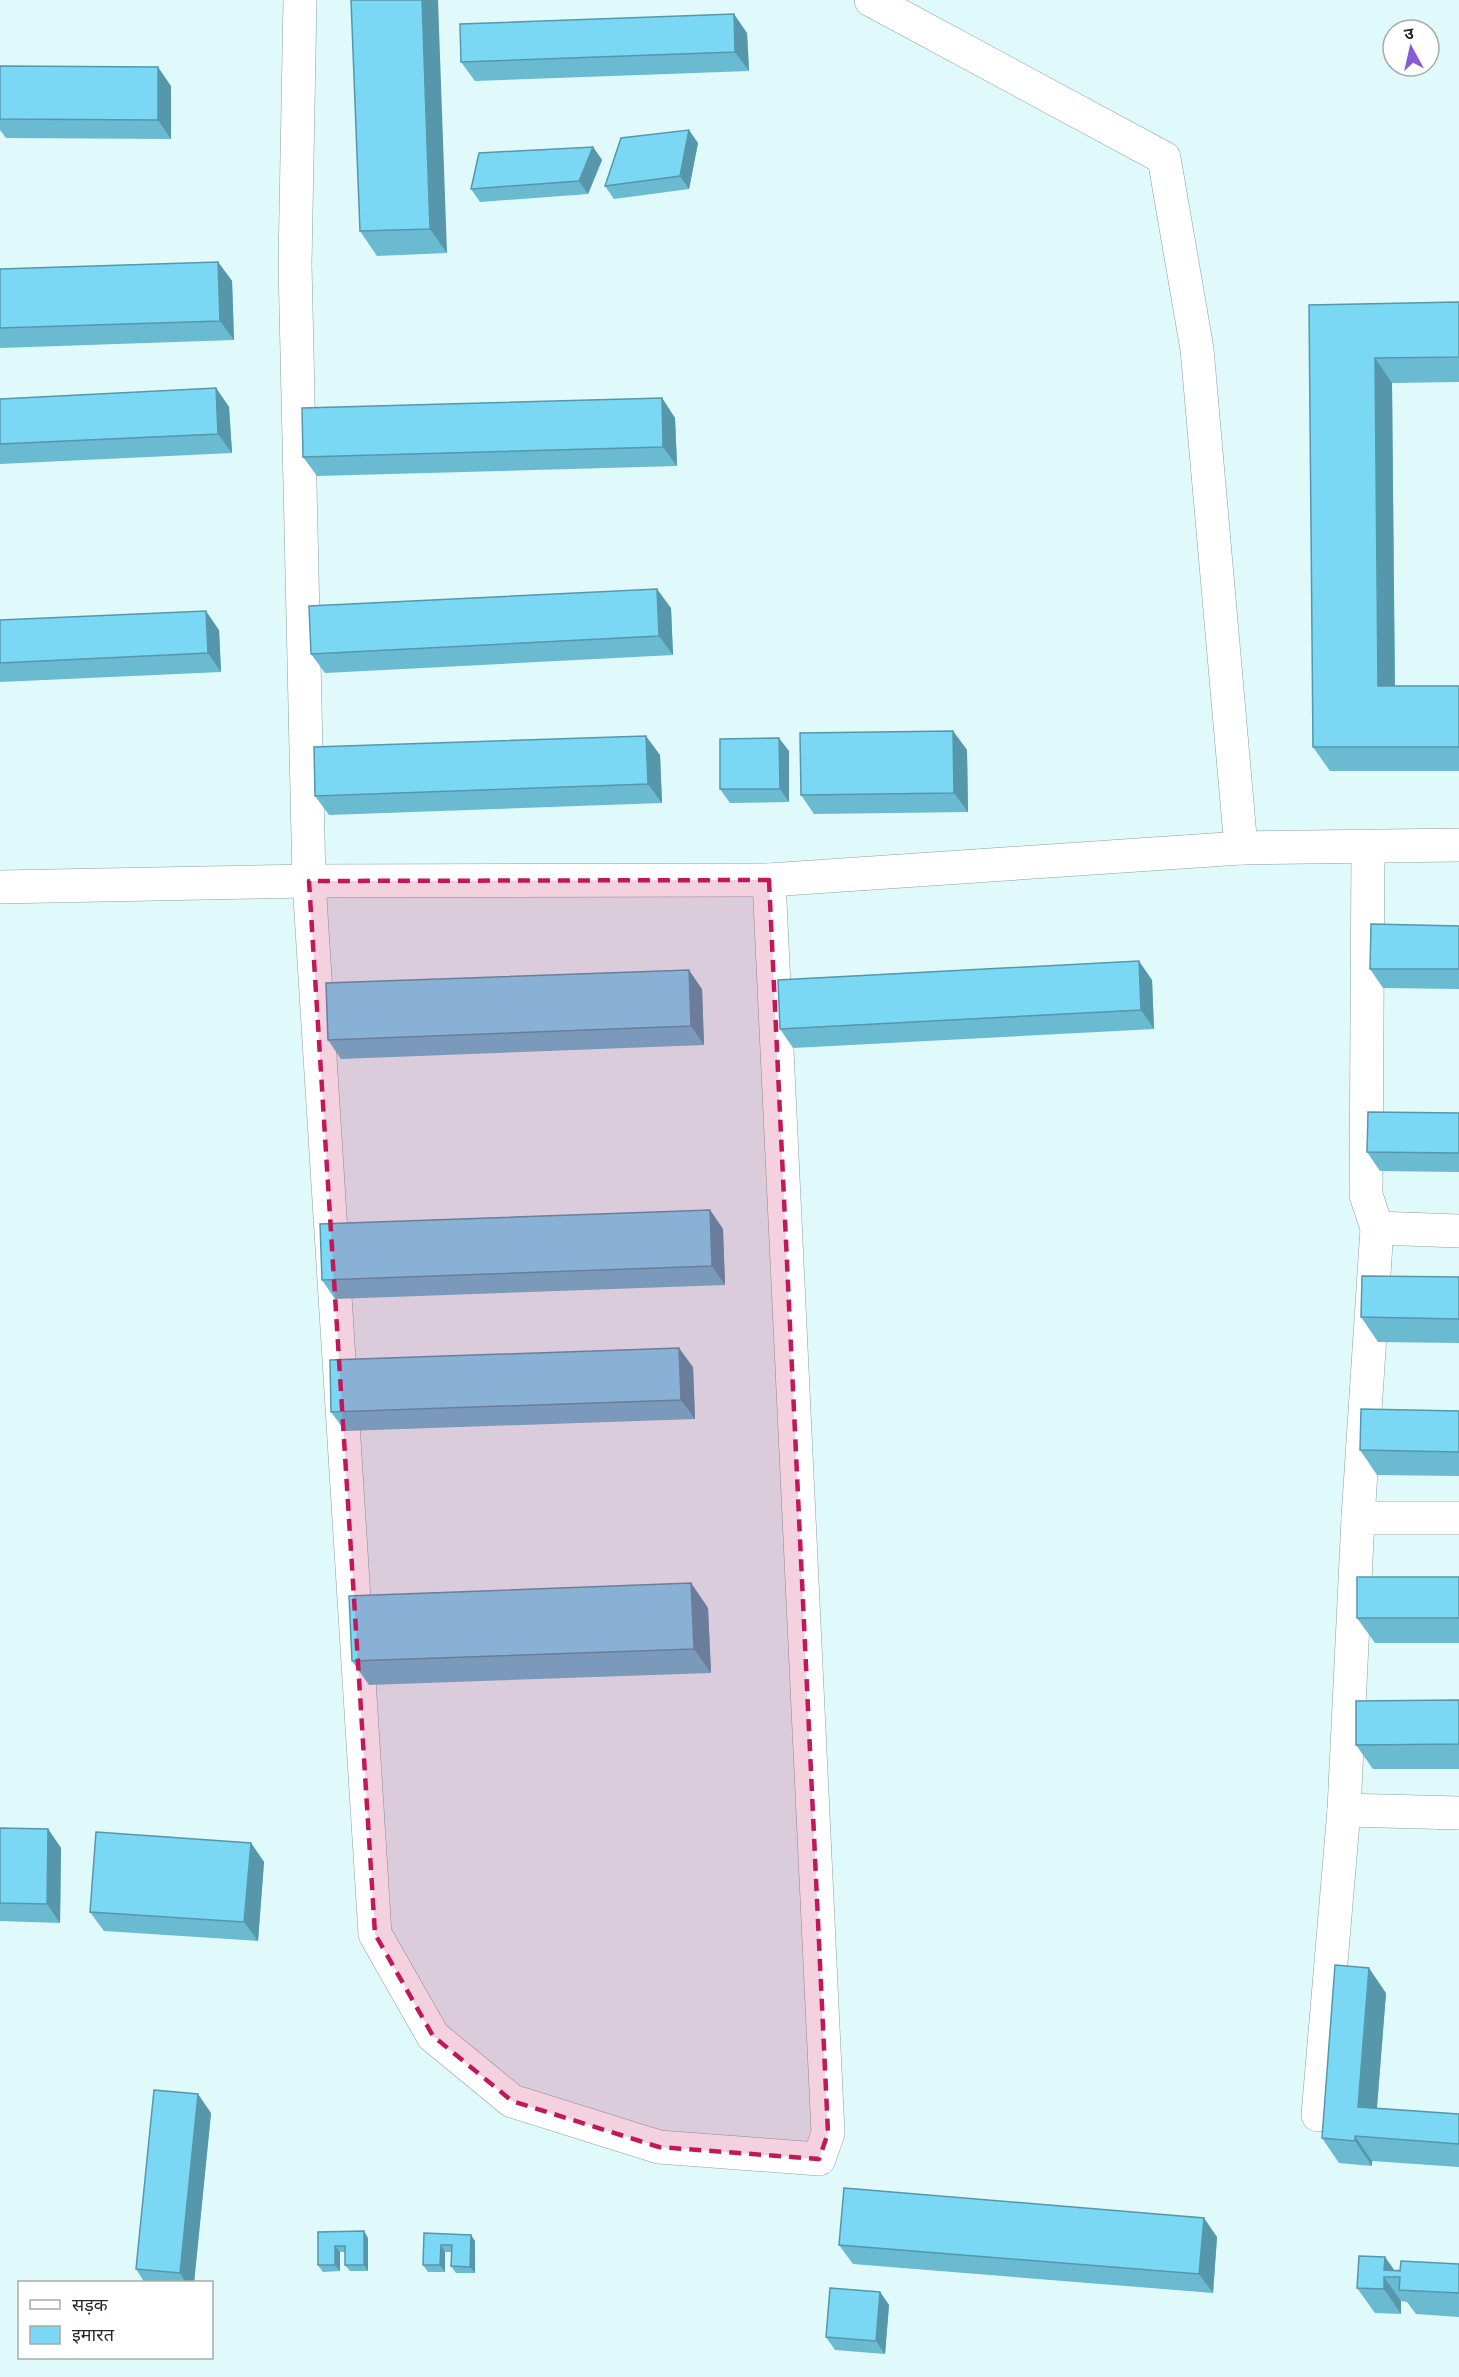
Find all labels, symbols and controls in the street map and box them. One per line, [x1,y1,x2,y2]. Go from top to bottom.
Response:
north arrow [1381,18,1441,78]
text: उ [1403,24,1415,43]
legend [18,2281,213,2359]
text: सड़क [72,2295,109,2315]
text: इमारत [72,2325,115,2345]

